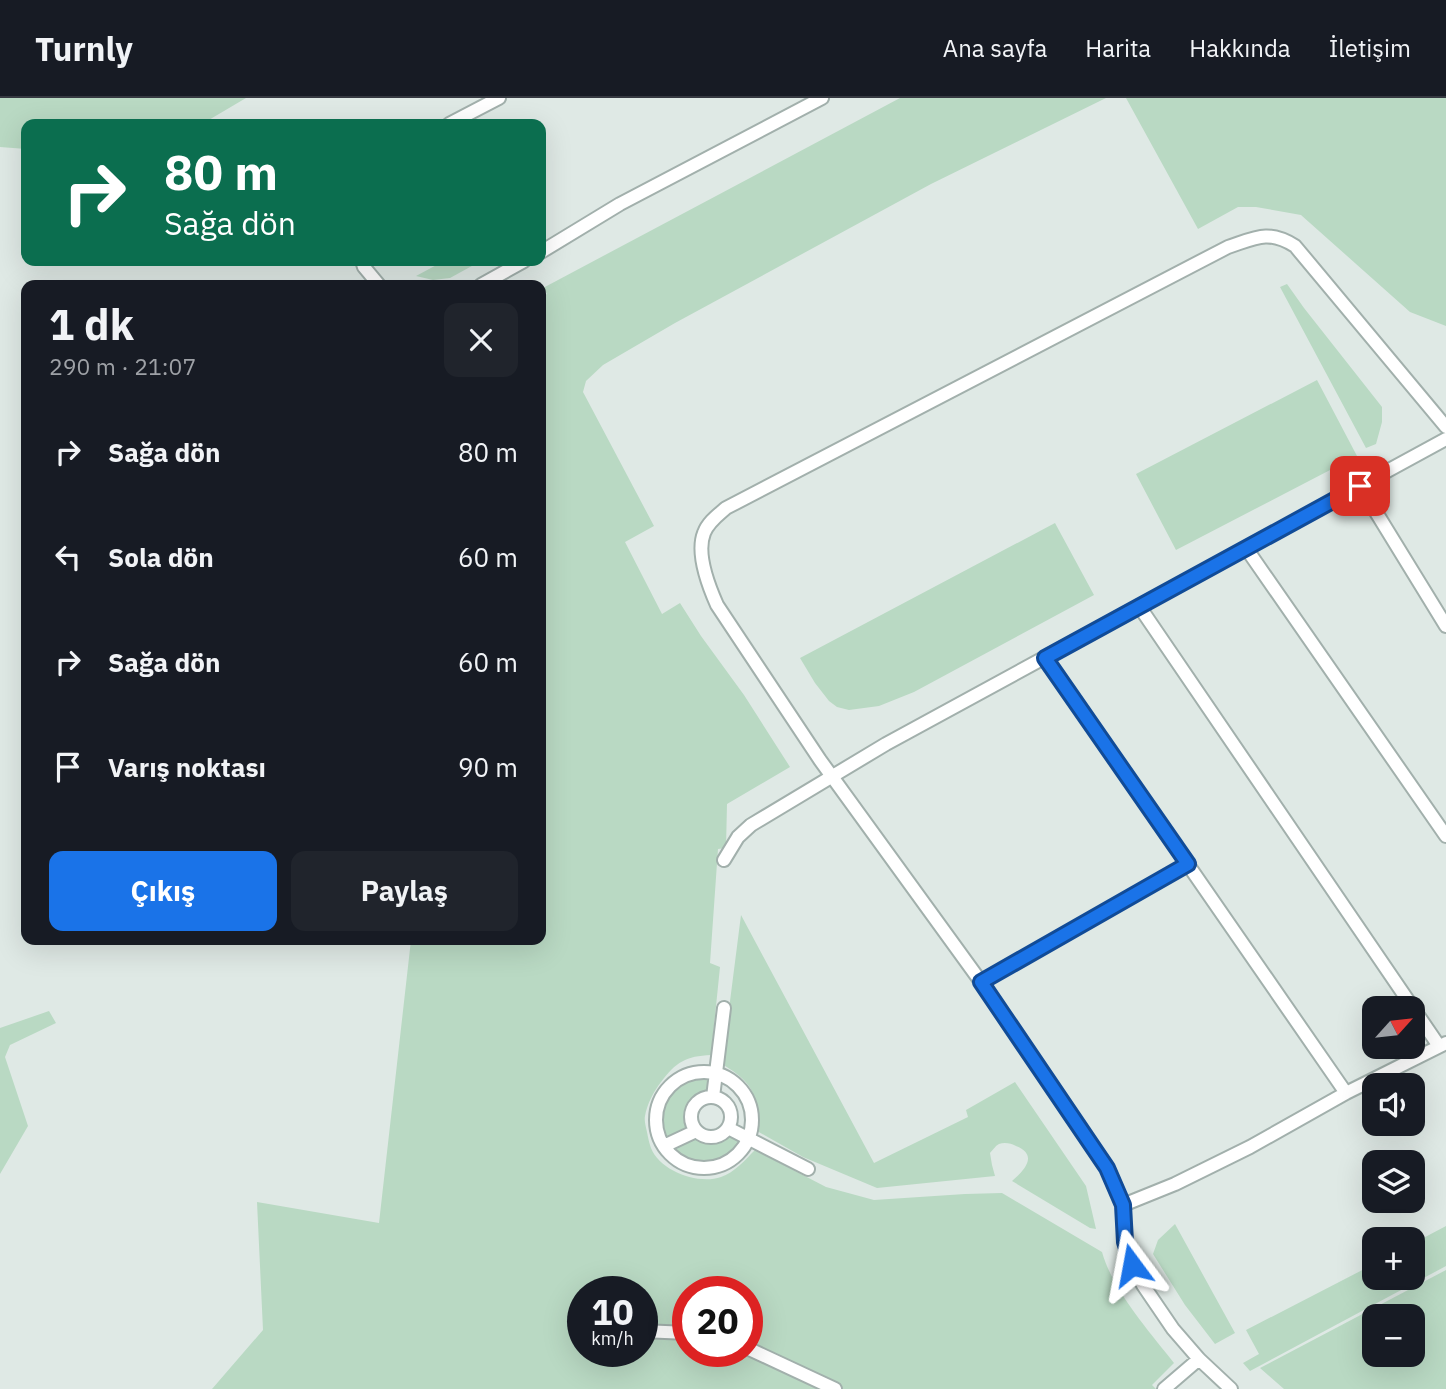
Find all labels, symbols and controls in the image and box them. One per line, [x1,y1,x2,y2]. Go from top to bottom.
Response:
text: Turnly [35,27,133,70]
text: Ana sayfa [943,32,1047,64]
text: Harita [1085,32,1151,64]
text: Hakkında [1189,32,1291,64]
text: İletişim [1329,32,1411,64]
text: 80 m [164,140,278,203]
icon: right [49,147,140,238]
text: Sağa dön [164,202,296,244]
text: 1 dk [49,297,134,352]
button: close [444,303,518,377]
text: 290 m · 21:07 [49,351,196,381]
icon: right [49,433,87,471]
text: Sağa dön [108,435,220,469]
text: 80 m [458,435,518,469]
pin [1330,456,1390,516]
icon: arrive [1341,467,1379,505]
icon: left [49,538,87,576]
text: Sola dön [108,540,214,574]
text: 60 m [458,540,518,574]
icon: right [49,643,87,681]
text: Sağa dön [108,645,220,679]
text: 60 m [458,645,518,679]
icon: arrive [49,748,87,786]
text: Varış noktası [108,750,266,784]
text: 90 m [458,750,518,784]
button: Çıkış [49,851,277,931]
button: Paylaş [291,851,518,931]
north arrow [1362,996,1424,1059]
map controls [1362,996,1425,1367]
button: sound [1362,1073,1425,1136]
button: layers [1362,1150,1425,1213]
button: + [1362,1227,1425,1290]
position arrow [1095,1228,1169,1302]
speed limit sign: 20 [672,1276,763,1367]
text: 10 [591,1289,634,1335]
button: − [1362,1304,1425,1367]
text: km/h [591,1327,634,1350]

